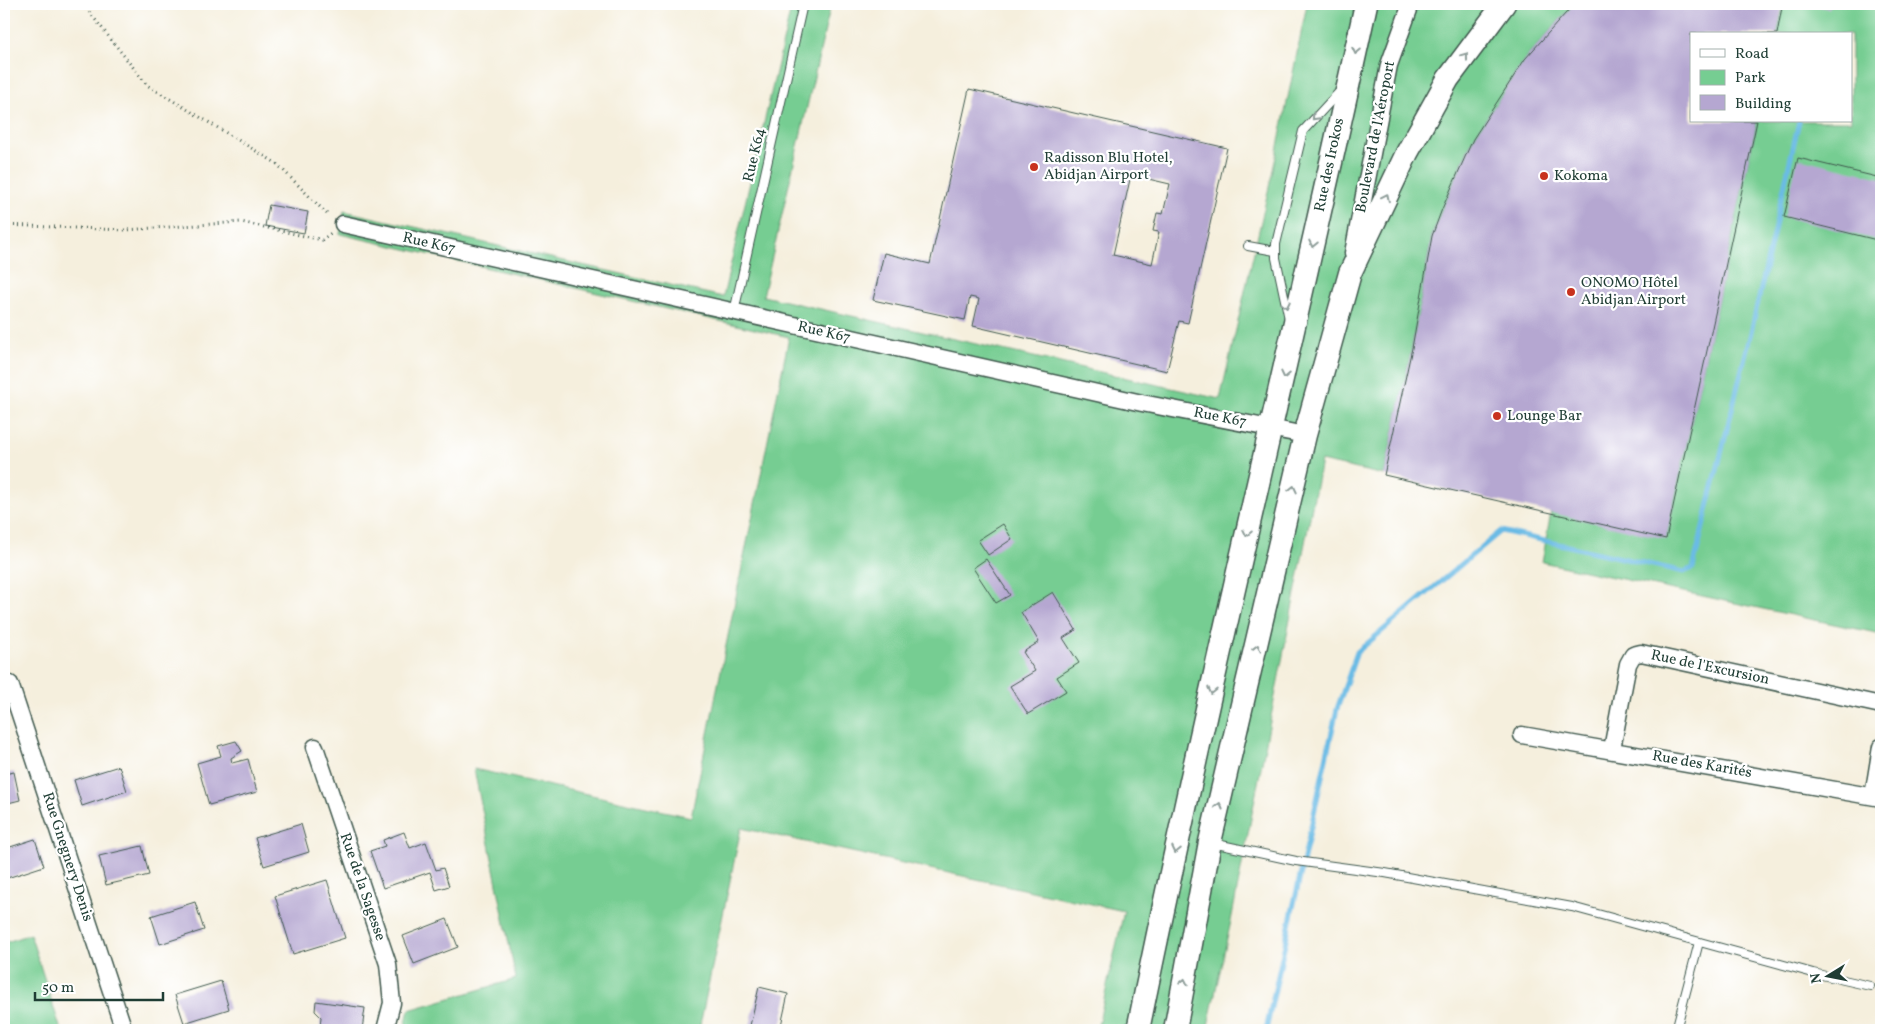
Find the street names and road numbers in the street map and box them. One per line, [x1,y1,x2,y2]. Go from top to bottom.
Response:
street label: Boulevard de l'Aéroport [1351,59,1401,215]
street label: Rue des Irokos [1310,116,1350,214]
street label: Rue K64 [739,126,771,184]
street label: Rue K67 [400,228,458,260]
street label: Rue K67 [795,317,853,349]
street label: Rue K67 [1192,403,1248,433]
street label: Rue de l'Excursion [1649,645,1771,691]
street label: Rue des Karités [1650,746,1754,784]
street label: Rue Gnegnery Denis [36,790,98,924]
street label: Rue de la Sagesse [334,830,390,944]

